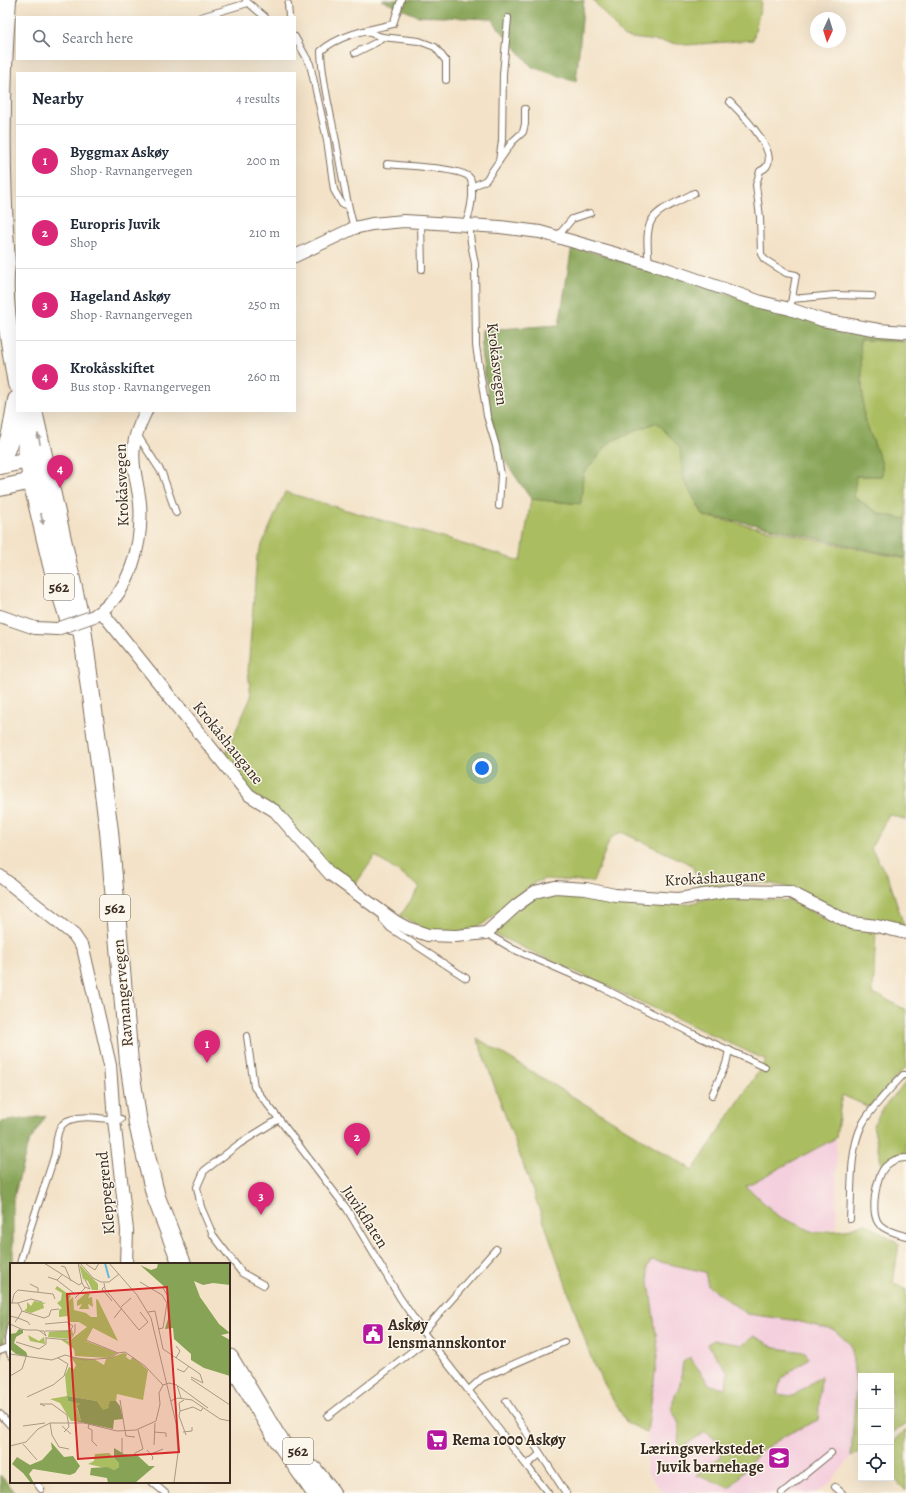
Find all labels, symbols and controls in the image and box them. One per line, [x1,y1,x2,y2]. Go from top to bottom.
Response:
north arrow [810,12,846,48]
search box [16,16,296,60]
icon: search [30,27,52,49]
text: Search here [62,28,133,48]
text: Nearby [32,87,83,110]
text: 4 results [236,90,280,107]
text: Byggmax Askøy [70,142,169,162]
text: 1 [43,152,47,169]
text: 200 m [247,152,280,169]
text: Shop · Ravnangervegen [70,162,193,179]
text: Europris Juvik [70,214,160,234]
text: 2 [42,224,48,241]
text: 210 m [249,224,280,241]
text: Shop [70,234,97,251]
text: Hageland Askøy [70,286,170,306]
text: 3 [42,296,48,313]
text: 250 m [248,296,280,313]
text: Shop · Ravnangervegen [70,306,193,323]
street label: Krokåsvegen [481,321,513,407]
text: Krokåsskiftet [70,358,155,378]
text: 4 [42,368,48,385]
text: 260 m [247,368,280,385]
text: Bus stop · Ravnangervegen [70,378,211,395]
one-way arrow [35,433,41,445]
street label: Krokåsvegen [110,443,134,527]
pin: 4 [47,455,73,488]
one-way arrow [39,513,45,525]
road number: 562 [44,574,74,600]
street label: Krokåshaugane [188,697,268,789]
your location [472,758,492,778]
street label: Krokåshaugane [664,864,766,892]
road number: 562 [100,895,130,921]
street label: Ravnangervegen [107,938,139,1048]
pin: 1 [194,1030,220,1063]
pin: 2 [344,1123,370,1156]
street label: Kleppegrend [91,1150,121,1236]
street label: Juvikflaten [336,1181,394,1253]
pin: 3 [248,1182,274,1215]
inset map [10,1263,230,1483]
place label: Askøy lensmannskontor [387,1314,507,1354]
public building icon: Askøy lensmannskontor [360,1321,386,1347]
map controls [858,1373,894,1481]
button: + [858,1373,894,1409]
button: − [858,1409,894,1445]
supermarket icon: Rema 1000 Askøy [424,1427,450,1453]
place label: Rema 1000 Askøy [452,1429,566,1451]
road number: 562 [283,1438,313,1464]
place label: Læringsverkstedet Juvik barnehage [640,1438,765,1478]
school or university icon: Læringsverkstedet Juvik barnehage [766,1445,792,1471]
button: locate [858,1445,894,1481]

